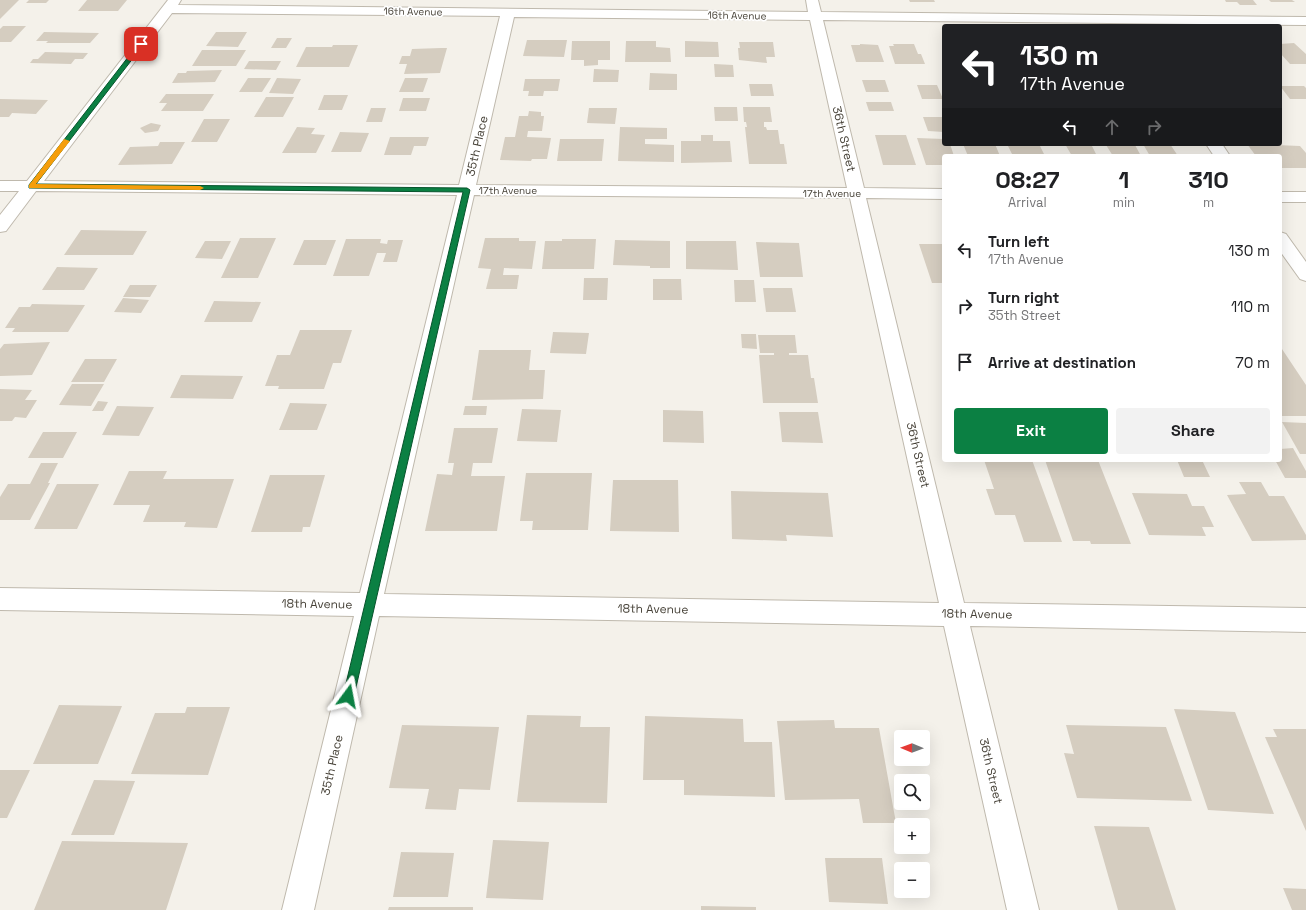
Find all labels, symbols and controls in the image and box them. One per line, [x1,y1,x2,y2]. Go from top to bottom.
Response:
street label: 16th Avenue [383,4,443,19]
street label: 16th Avenue [707,8,767,23]
pin [124,27,158,61]
icon: arrive [130,33,152,55]
text: 130 m [1020,37,1099,73]
icon: left [954,40,1006,92]
text: 17th Avenue [1020,72,1125,95]
street label: 36th Street [829,104,859,174]
street label: 35th Place [462,114,492,178]
icon: left [1059,116,1081,138]
icon: ahead [1101,116,1123,138]
icon: right [1143,116,1165,138]
text: 08:27 [995,164,1060,195]
text: 1 [1118,164,1129,195]
text: 310 [1188,164,1229,195]
street label: 17th Avenue [479,184,537,197]
street label: 17th Avenue [803,187,861,200]
text: Arrival [1008,194,1047,211]
text: min [1113,194,1135,211]
text: m [1203,194,1214,211]
text: Turn left [988,232,1050,251]
icon: left [954,239,976,261]
text: 130 m [1228,241,1270,260]
text: 17th Avenue [988,251,1064,268]
text: Turn right [988,288,1059,307]
icon: right [954,295,976,317]
text: 110 m [1231,297,1270,316]
text: 35th Street [988,307,1061,324]
icon: arrive [954,351,976,373]
text: Arrive at destination [988,353,1136,372]
text: 70 m [1235,353,1270,372]
button: Exit [954,408,1108,454]
button: Share [1116,408,1270,454]
street label: 36th Street [903,420,933,490]
street label: 18th Avenue [282,595,352,613]
street label: 18th Avenue [618,600,688,618]
street label: 18th Avenue [942,605,1012,623]
position arrow [327,675,369,717]
north arrow [894,730,930,766]
map controls [894,730,930,898]
street label: 35th Place [317,733,347,797]
street label: 36th Street [976,736,1006,806]
button: search [894,774,930,810]
button: + [894,818,930,854]
button: − [894,862,930,898]

